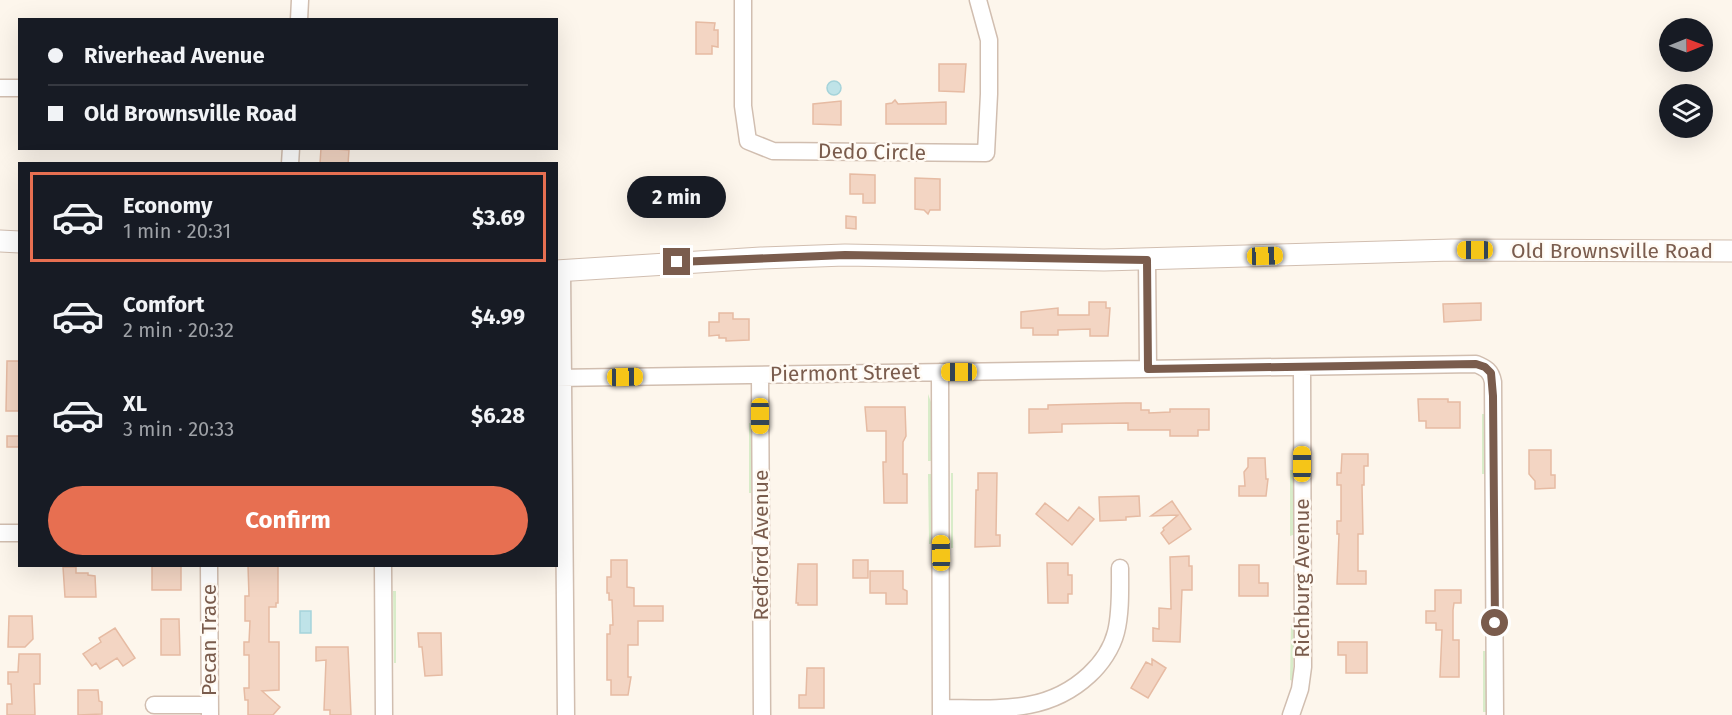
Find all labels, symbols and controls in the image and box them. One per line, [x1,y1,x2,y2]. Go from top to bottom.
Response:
north arrow [1659,18,1713,72]
map controls [1659,18,1713,138]
text: Riverhead Avenue [84,42,265,69]
button: layers [1659,84,1713,138]
text: Old Brownsville Road [84,100,297,127]
street label: Dedo Circle [818,138,926,166]
callout: 2 min [628,175,726,217]
text: 2 min [652,185,701,209]
icon: car [51,190,105,244]
text: Economy [123,192,212,219]
text: $3.69 [472,204,525,231]
text: 1 min · 20:31 [123,219,231,243]
street label: Old Brownsville Road [1511,238,1713,264]
car [1457,241,1493,259]
car [1247,246,1283,266]
route end [663,248,690,275]
icon: car [51,289,105,343]
text: Comfort [123,291,204,318]
text: $4.99 [471,303,525,330]
text: 2 min · 20:32 [123,318,234,342]
street label: Piermont Street [770,359,921,387]
car [941,363,977,381]
car [607,368,643,386]
icon: car [51,388,105,442]
text: XL [123,390,147,417]
car [751,398,769,434]
text: $6.28 [471,402,525,429]
text: 3 min · 20:33 [123,417,234,441]
car [1293,446,1311,482]
street label: Redford Avenue [748,470,774,620]
button: Confirm [48,486,528,555]
street label: Richburg Avenue [1289,498,1315,658]
car [932,535,950,571]
street label: Pecan Trace [196,584,222,696]
route start [1481,609,1508,636]

